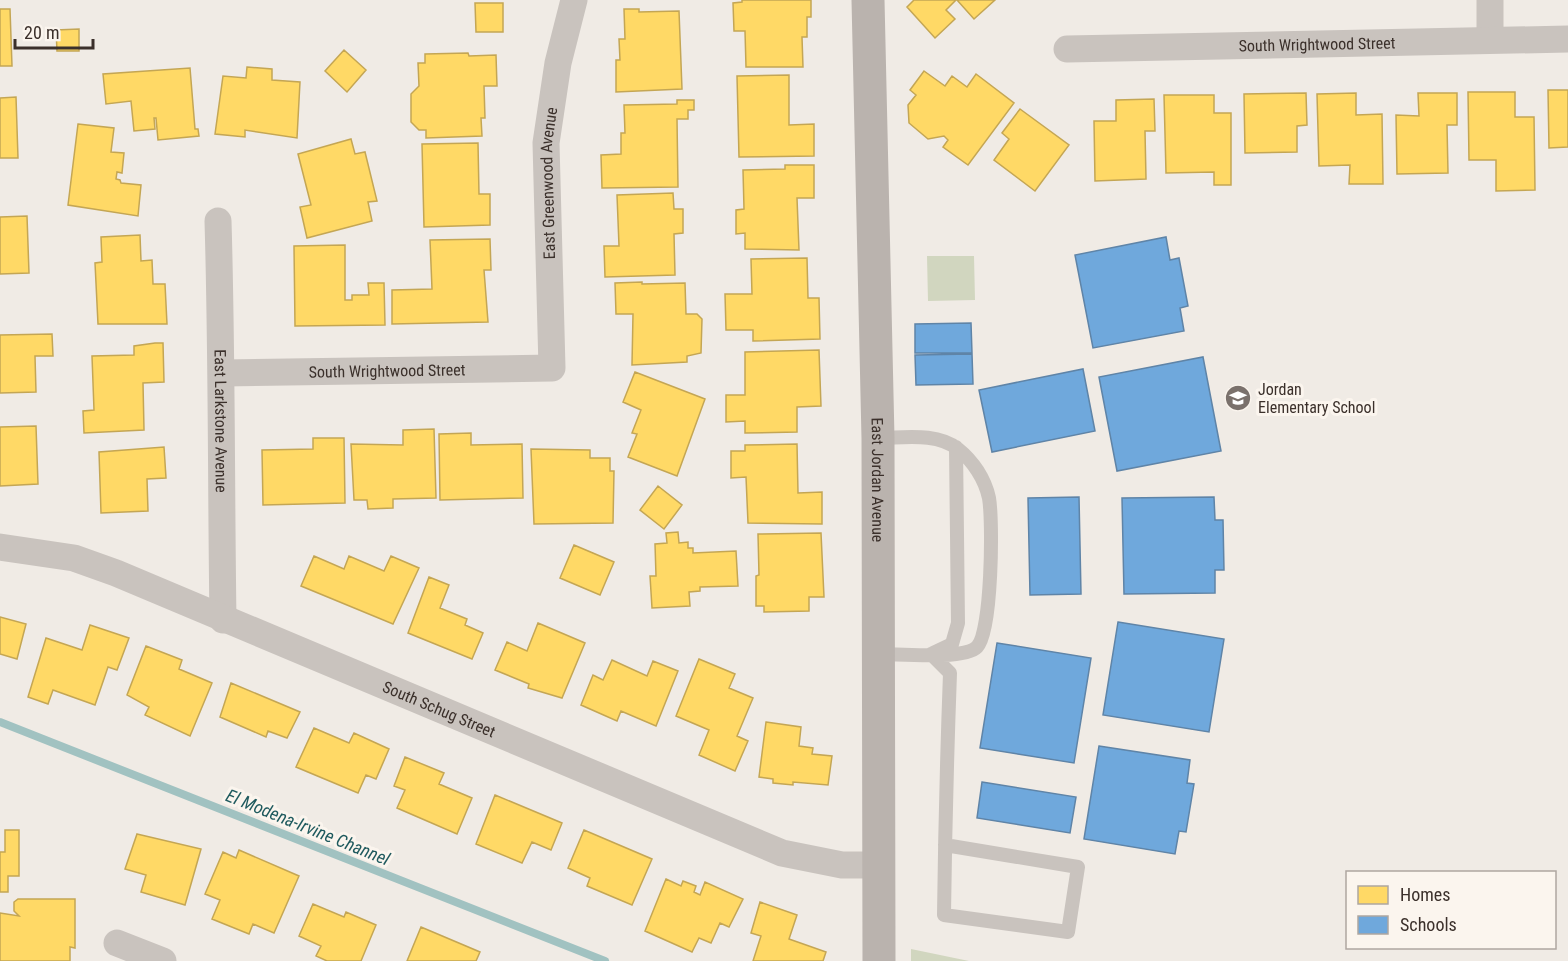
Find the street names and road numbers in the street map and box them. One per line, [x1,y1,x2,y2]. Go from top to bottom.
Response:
street label: South Wrightwood Street [1238,33,1396,55]
street label: East Greenwood Avenue [536,106,561,260]
street label: East Larkstone Avenue [211,349,231,493]
street label: South Wrightwood Street [308,360,466,381]
street label: East Jordan Avenue [868,417,888,542]
street label: South Schug Street [380,677,499,741]

